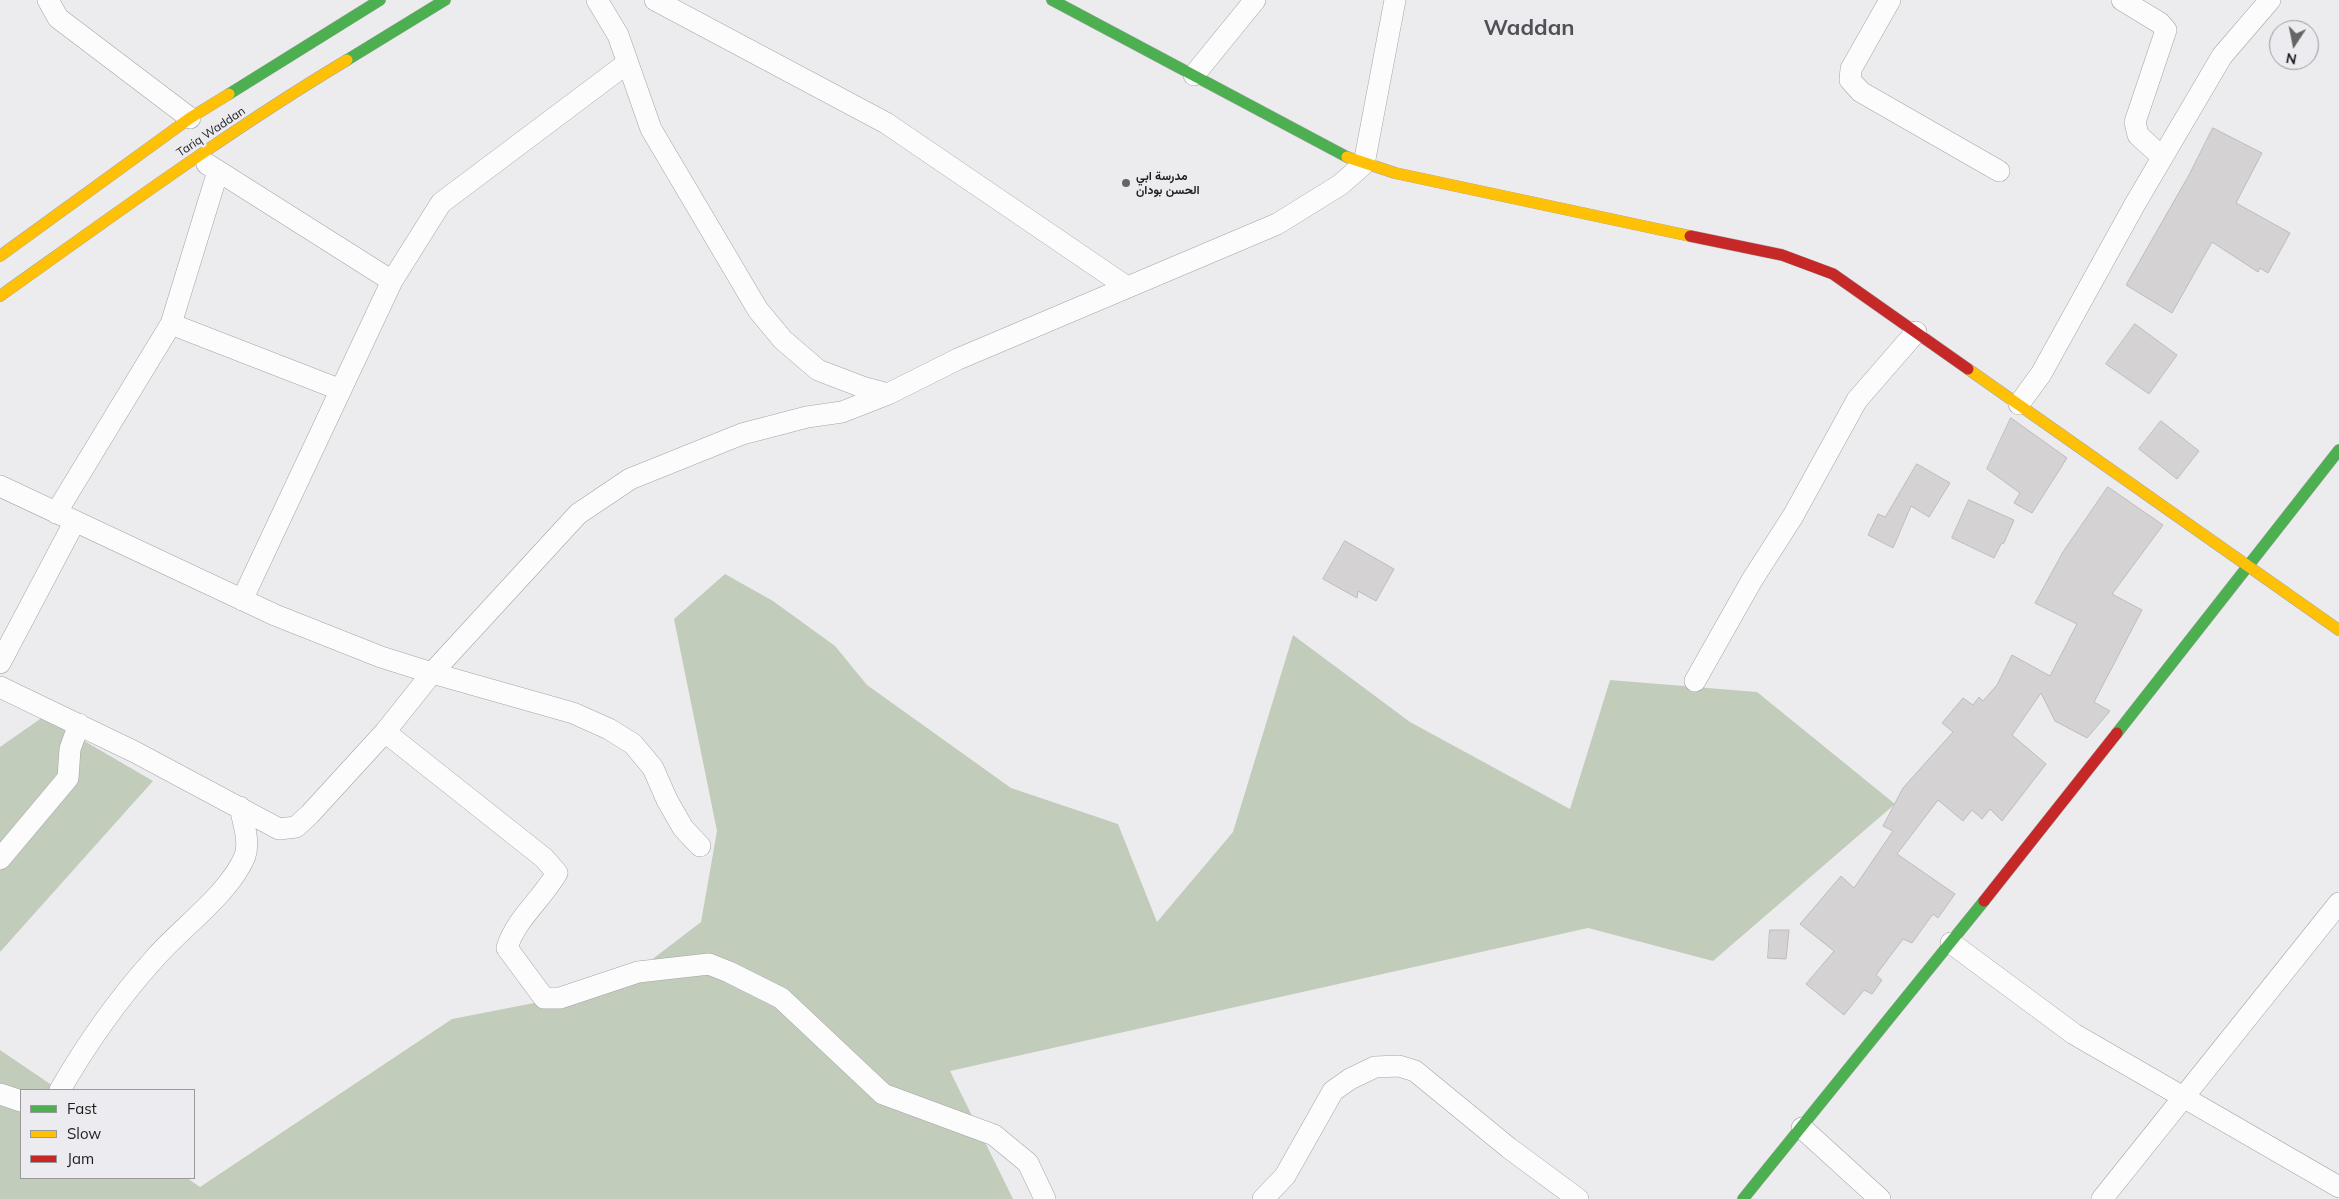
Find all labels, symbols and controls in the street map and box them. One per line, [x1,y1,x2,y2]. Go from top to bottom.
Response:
district label: Waddan [1483,15,1575,41]
north arrow [2269,20,2319,70]
text: N [2284,49,2298,69]
street label: Tariq Waddan [174,104,248,160]
place label: مدرسة ابي الحسن بودان [1136,169,1200,197]
marker: مدرسة ابي الحسن بودان [1120,177,1132,189]
legend [20,1089,195,1179]
text: Fast [67,1099,97,1118]
text: Slow [67,1124,101,1143]
text: Jam [67,1149,94,1168]

